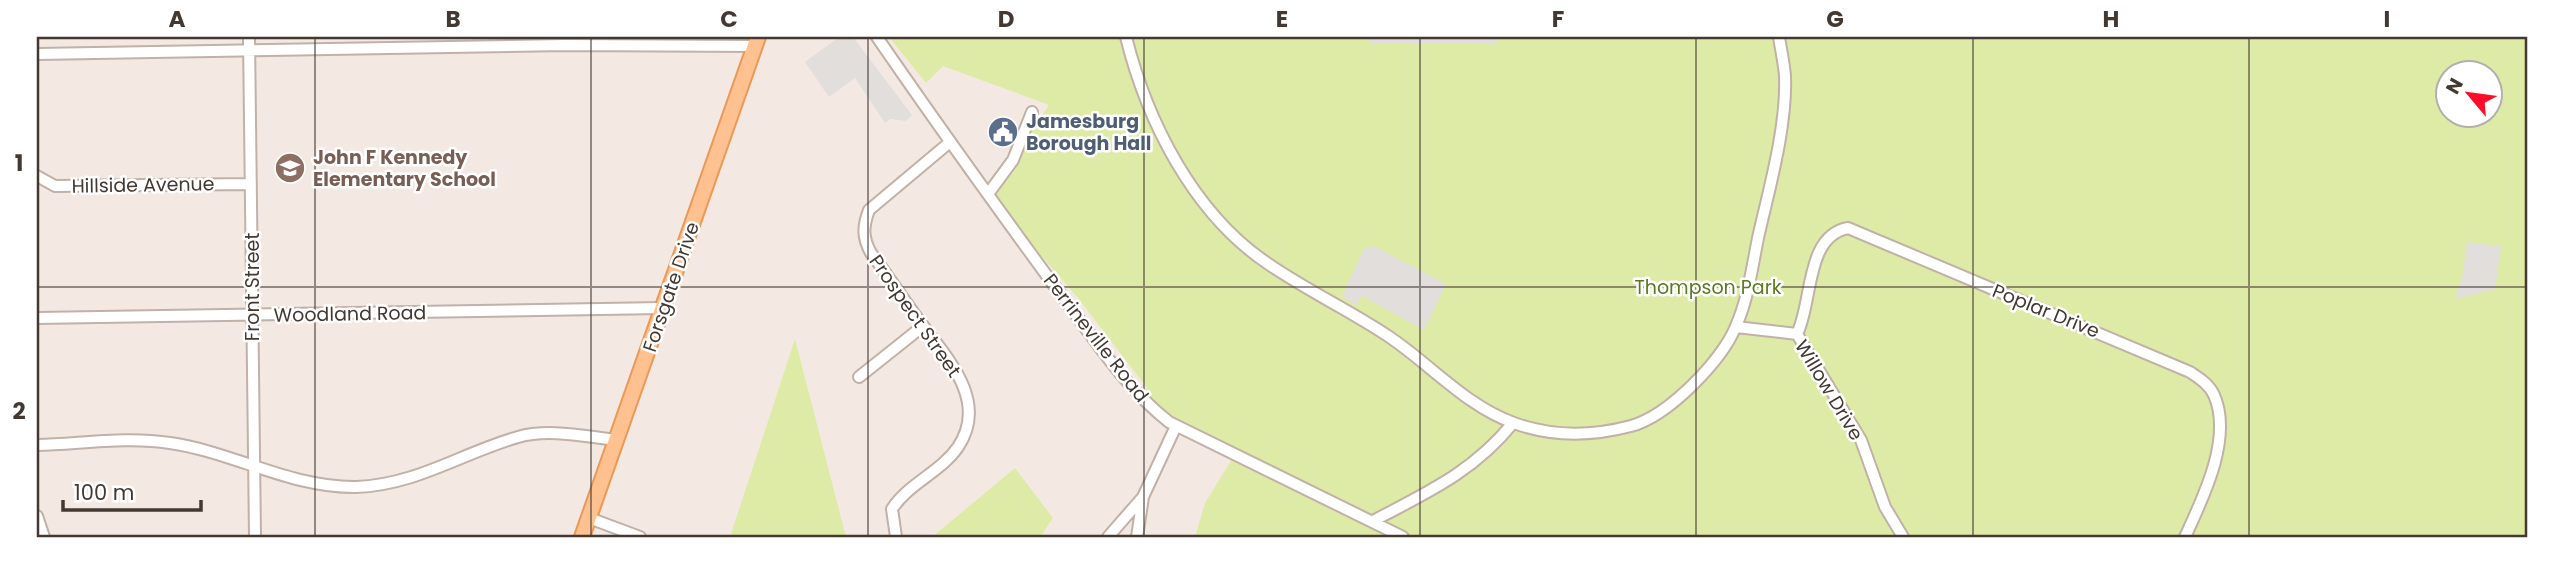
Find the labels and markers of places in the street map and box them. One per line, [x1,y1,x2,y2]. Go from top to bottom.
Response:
place label: Jamesburg Borough Hall [1026,108,1151,157]
public building icon: Jamesburg Borough Hall [986,115,1020,149]
place label: John F Kennedy Elementary School [313,144,496,193]
school or university icon: John F Kennedy Elementary School [273,151,307,185]

